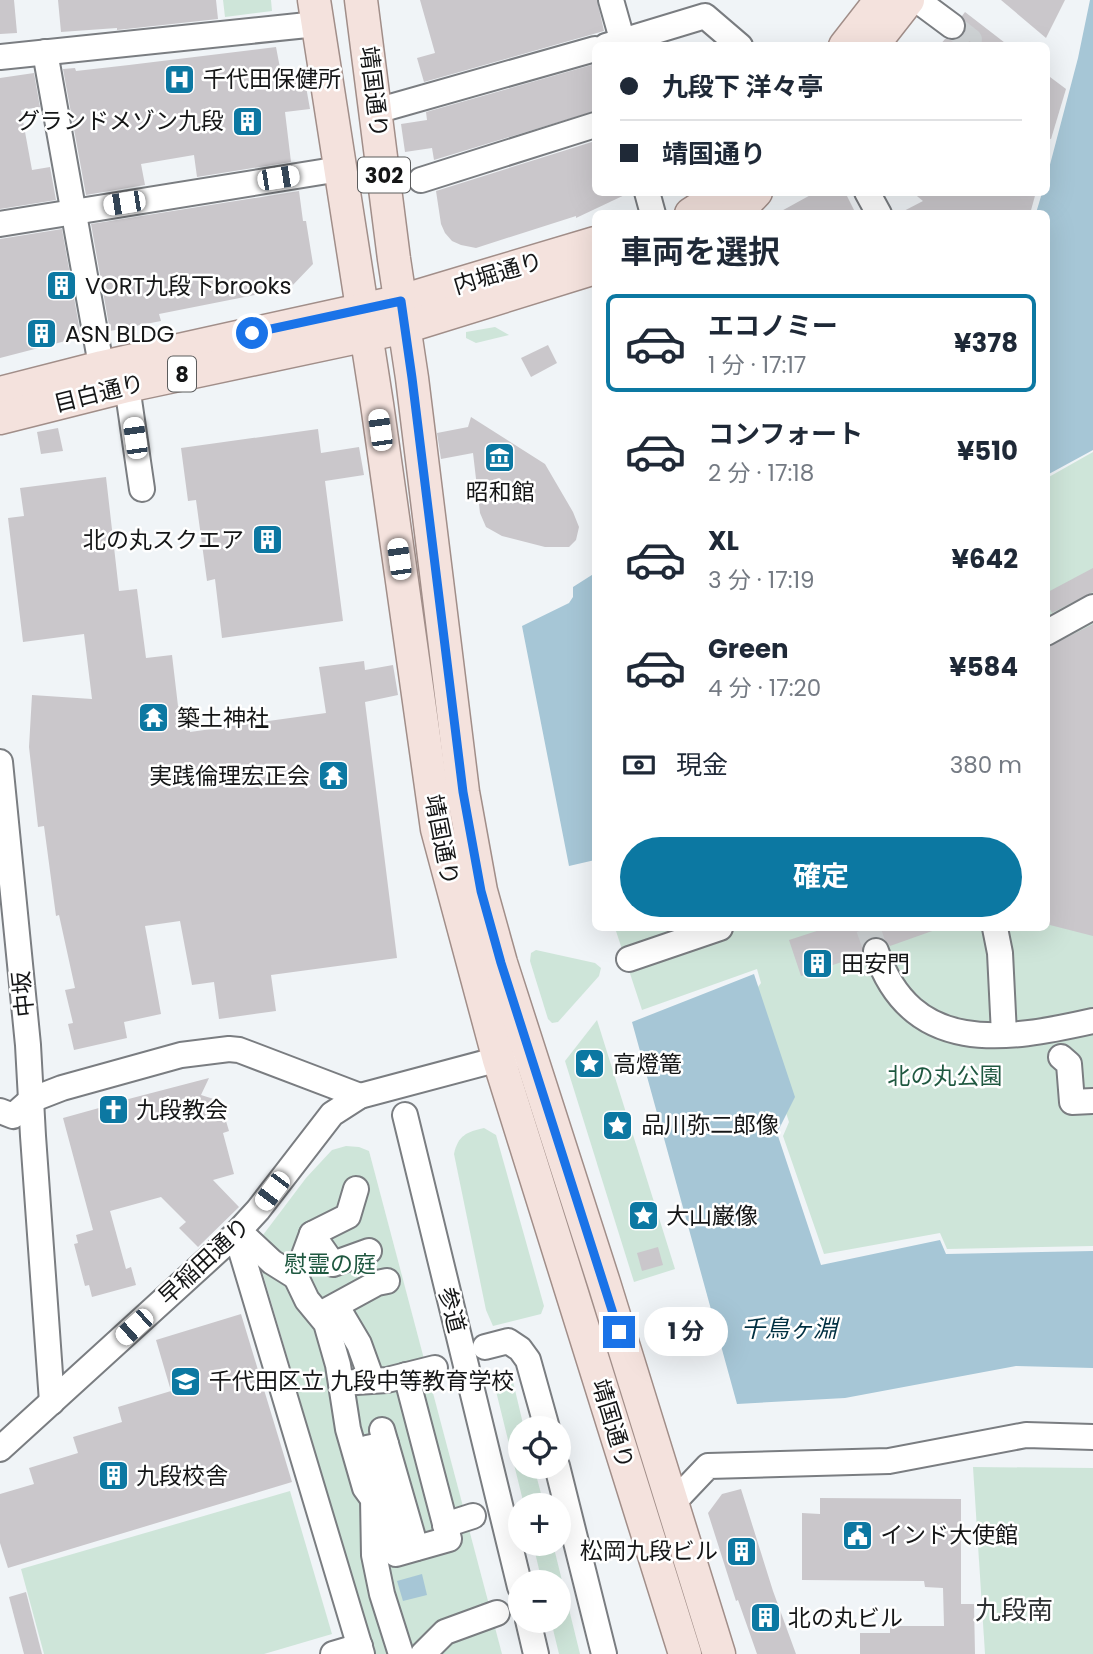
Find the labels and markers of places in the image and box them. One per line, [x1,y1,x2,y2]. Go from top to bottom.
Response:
hospital icon: 千代田保健所 [163,62,197,96]
place label: 千代田保健所 [203,63,341,95]
building icon: グランドメゾン九段 [230,104,264,138]
place label: グランドメゾン九段 [17,105,224,137]
building icon: VORT九段下brooks [45,269,79,303]
place label: VORT九段下brooks [85,270,291,302]
building icon: ASN BLDG [25,317,59,351]
place label: ASN BLDG [65,318,175,350]
museum icon: 昭和館 [483,441,517,475]
place label: 昭和館 [466,476,535,508]
building icon: 北の丸スクエア [250,523,284,557]
place label: 北の丸スクエア [83,524,244,556]
temple icon: 築土神社 [137,701,171,735]
place label: 築土神社 [177,702,269,734]
temple icon: 実践倫理宏正会 [316,759,350,793]
place label: 実践倫理宏正会 [149,760,310,792]
building icon: 田安門 [801,947,835,981]
place label: 田安門 [841,948,910,980]
place icon: 高燈篭 [573,1047,607,1081]
place label: 高燈篭 [613,1048,682,1080]
church icon: 九段教会 [96,1093,130,1127]
place label: 九段教会 [136,1094,228,1126]
place icon: 品川弥二郎像 [601,1108,635,1142]
place label: 品川弥二郎像 [641,1109,779,1141]
place icon: 大山巌像 [626,1199,660,1233]
place label: 大山巌像 [666,1200,758,1232]
school or university icon: 千代田区立 九段中等教育学校 [169,1364,203,1398]
place label: 千代田区立 九段中等教育学校 [209,1365,514,1397]
building icon: 九段校舎 [96,1459,130,1493]
place label: 九段校舎 [136,1460,228,1492]
public building icon: インド大使館 [840,1518,874,1552]
place label: インド大使館 [880,1519,1018,1551]
building icon: 松岡九段ビル [724,1534,758,1568]
place label: 松岡九段ビル [580,1535,718,1567]
building icon: 北の丸ビル [748,1601,782,1635]
place label: 北の丸ビル [788,1602,903,1634]

